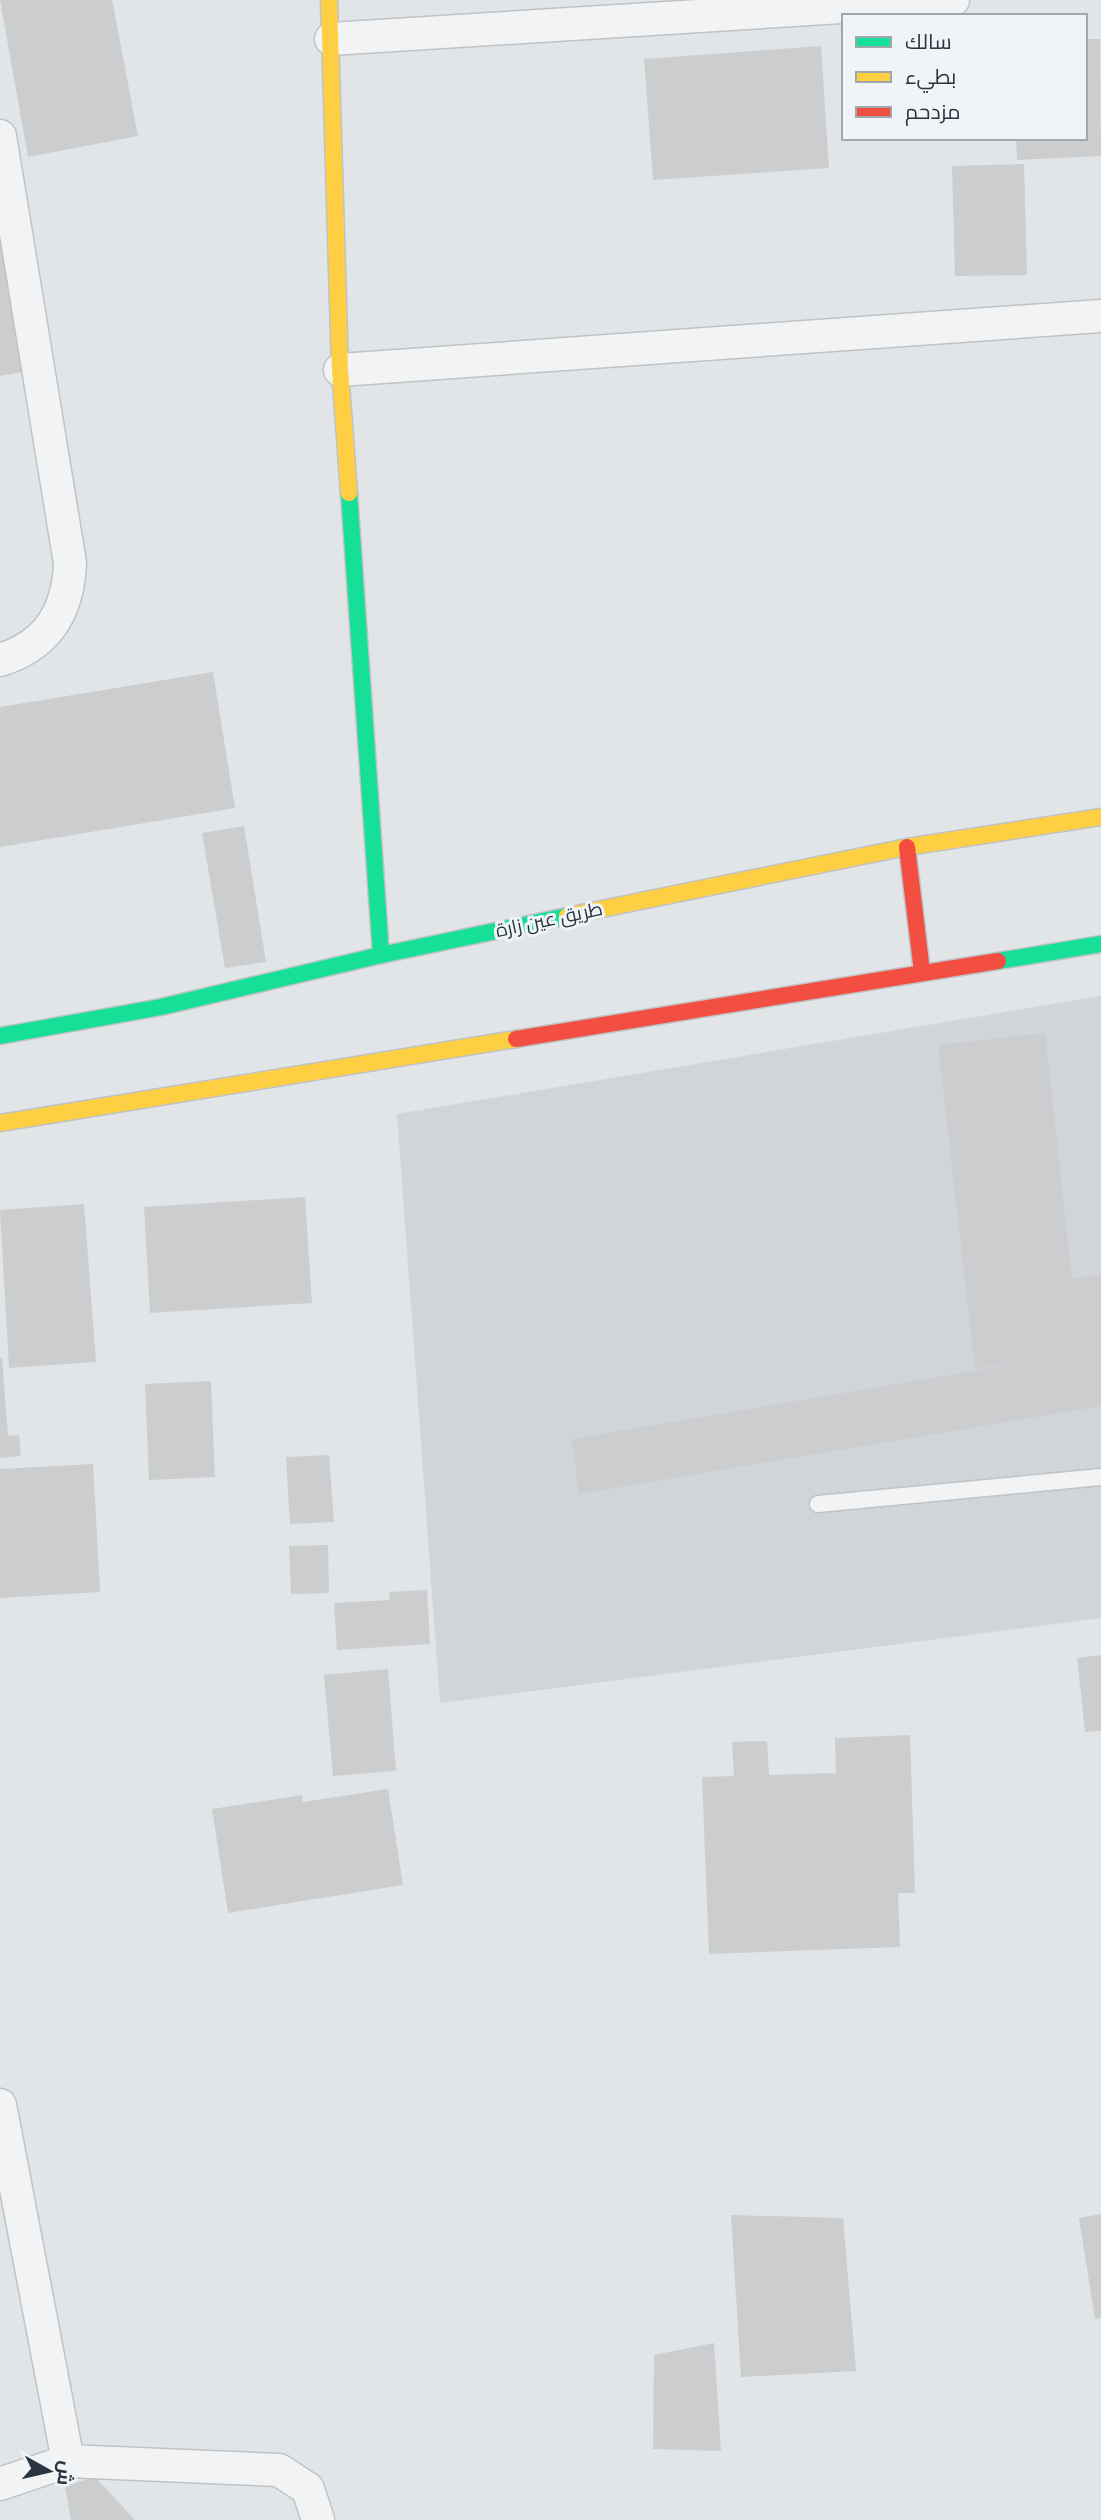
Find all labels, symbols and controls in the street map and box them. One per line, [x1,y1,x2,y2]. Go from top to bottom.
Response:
legend [842,14,1087,140]
text: سالك [905,27,952,55]
text: بطيء [905,62,956,93]
text: مزدحم [905,97,960,126]
street label: طريق عين زارة [493,896,605,943]
north arrow [14,2436,84,2506]
text: ش [52,2460,79,2487]

